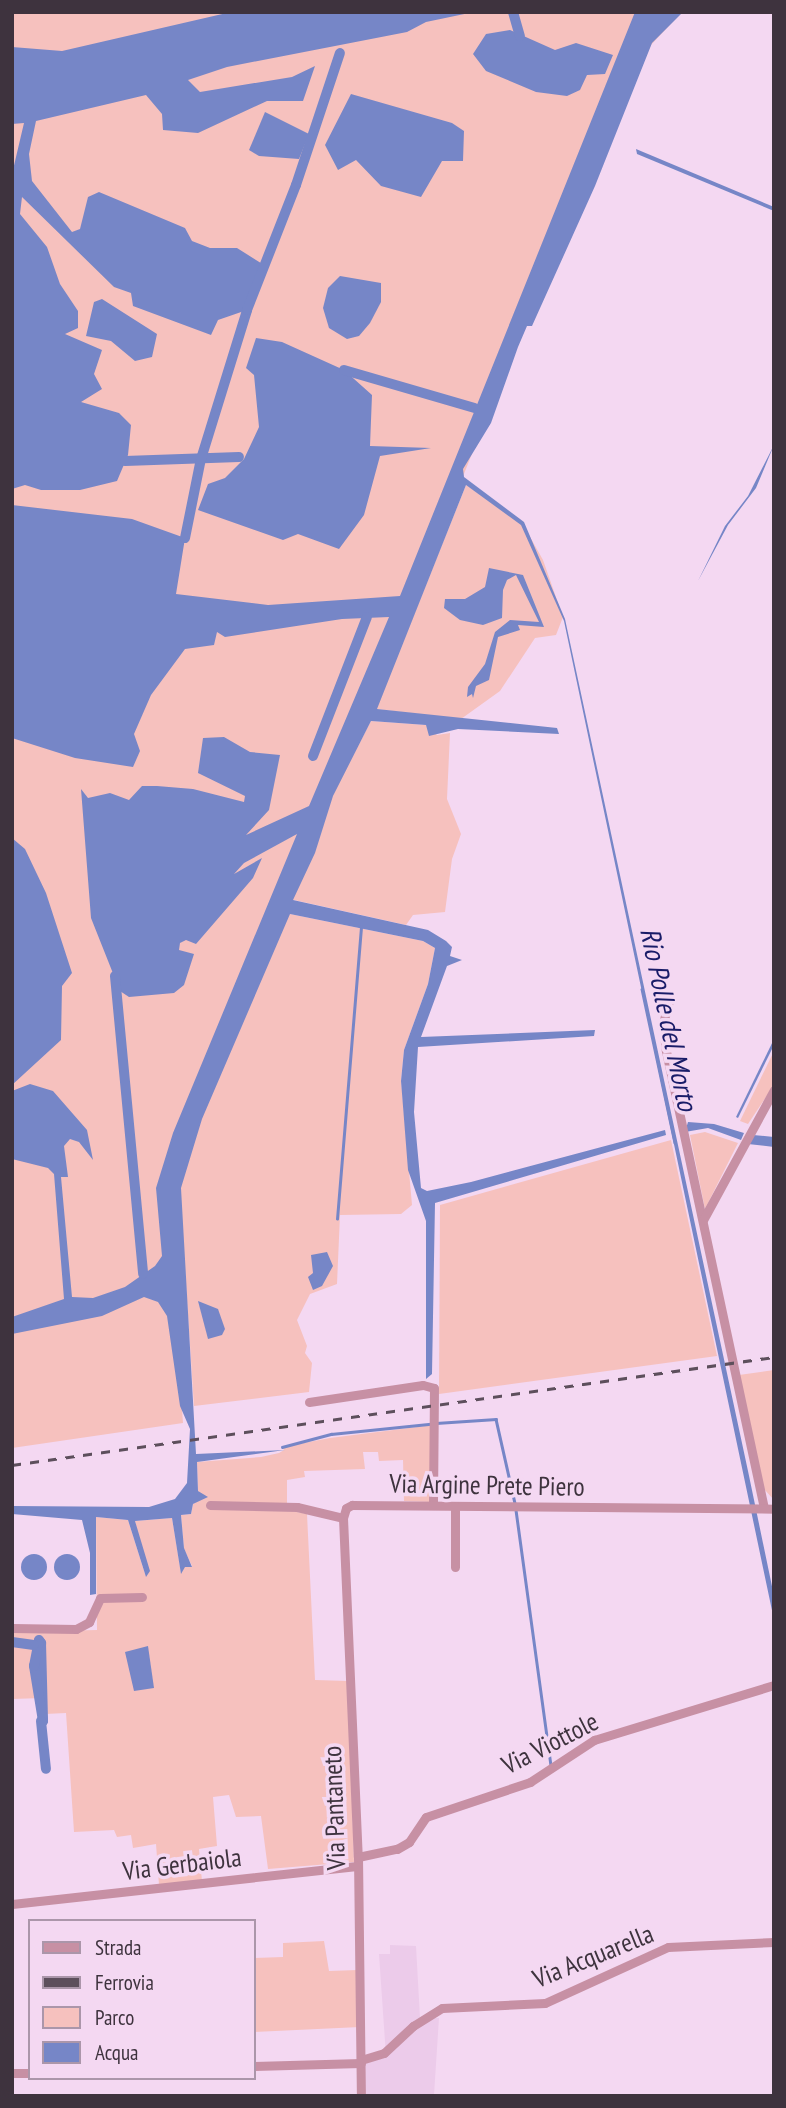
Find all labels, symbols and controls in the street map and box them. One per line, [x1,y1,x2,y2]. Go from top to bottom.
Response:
water label: Rio Polle del Morto [633,925,705,1113]
street label: Via Argine Prete Piero [389,1468,585,1502]
street label: Via Viottole [496,1705,604,1781]
street label: Via Pantaneto [316,1745,352,1871]
street label: Via Gerbaiola [121,1841,243,1887]
street label: Via Acquarella [528,1918,658,1994]
legend [28,1919,256,2080]
text: Strada [95,1934,141,1961]
text: Ferrovia [95,1969,154,1996]
text: Parco [95,2004,134,2031]
text: Acqua [95,2039,138,2066]

